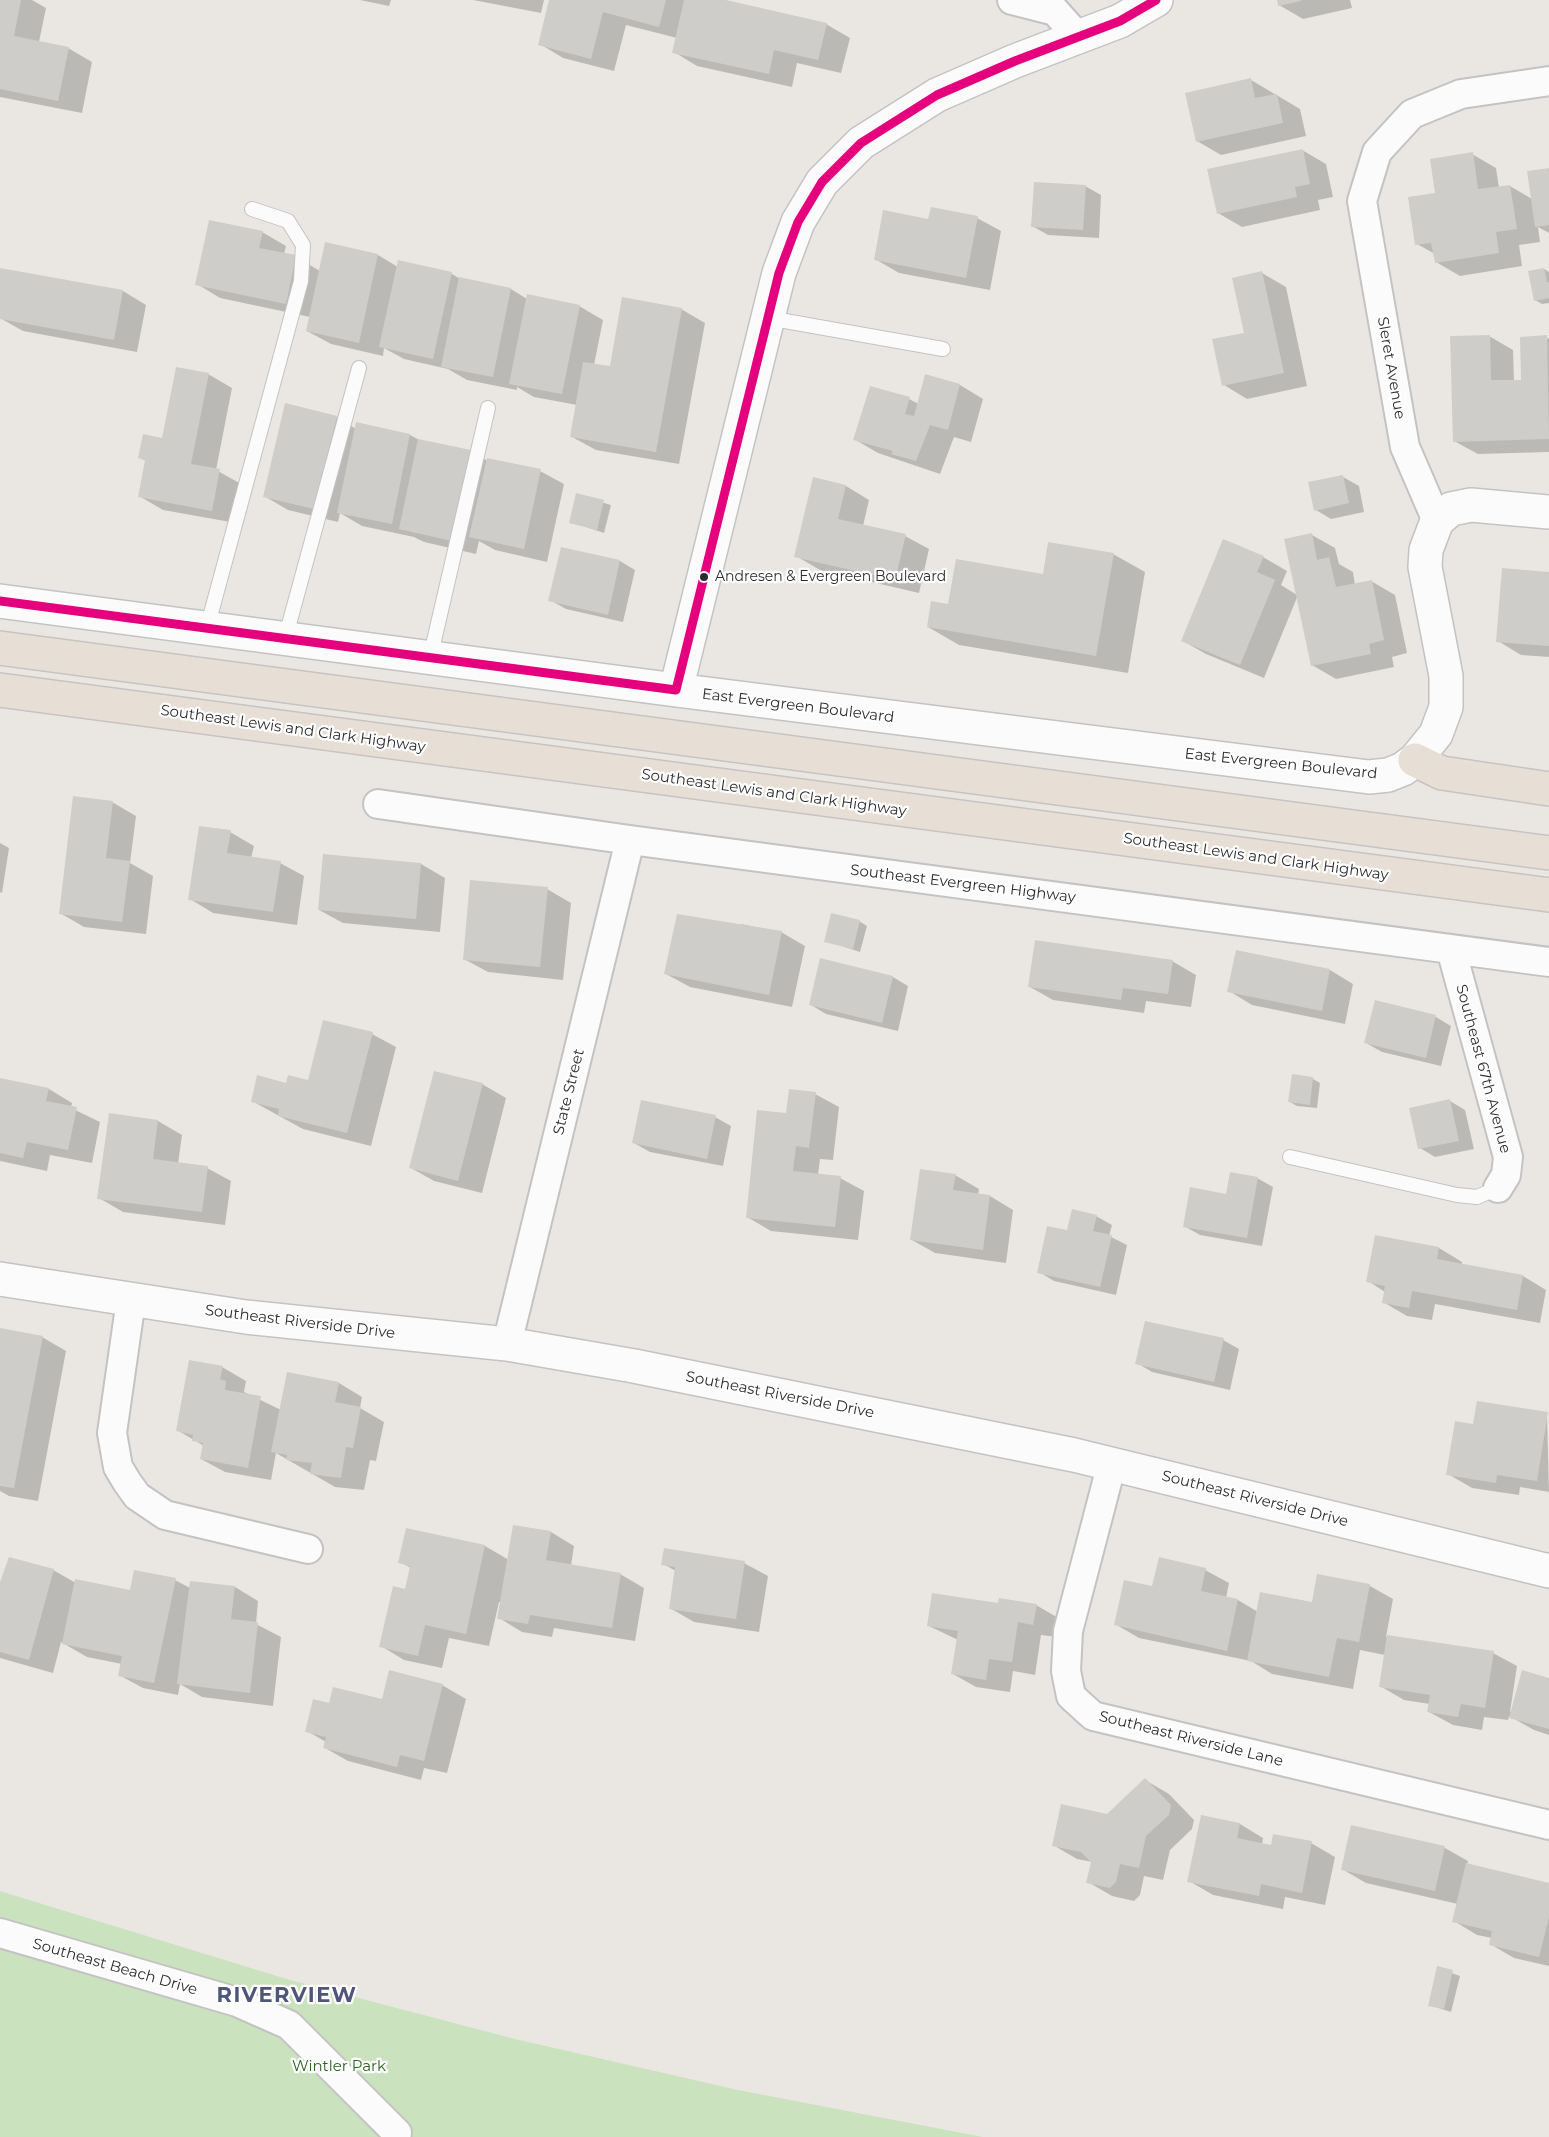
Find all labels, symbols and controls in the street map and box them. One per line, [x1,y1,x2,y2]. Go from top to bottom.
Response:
street label: Sleret Avenue [1373,315,1409,421]
place label: Andresen & Evergreen Boulevard [715,569,946,585]
marker: Andresen & Evergreen Boulevard [698,571,710,583]
street label: East Evergreen Boulevard [701,685,895,727]
street label: Southeast Lewis and Clark Highway [159,701,427,757]
street label: East Evergreen Boulevard [1184,745,1378,783]
street label: Southeast Lewis and Clark Highway [640,765,908,821]
street label: Southeast Lewis and Clark Highway [1122,829,1390,885]
street label: Southeast Evergreen Highway [849,861,1077,907]
street label: Southeast 67th Avenue [1452,982,1514,1156]
street label: State Street [550,1047,588,1137]
street label: Southeast Riverside Drive [204,1301,396,1343]
street label: Southeast Riverside Drive [684,1368,876,1422]
street label: Southeast Riverside Drive [1160,1467,1350,1531]
street label: Southeast Riverside Lane [1097,1707,1285,1771]
street label: Southeast Beach Drive [31,1935,199,1999]
district label: RIVERVIEW [217,1983,357,2009]
park label: Wintler Park [292,2058,386,2076]

